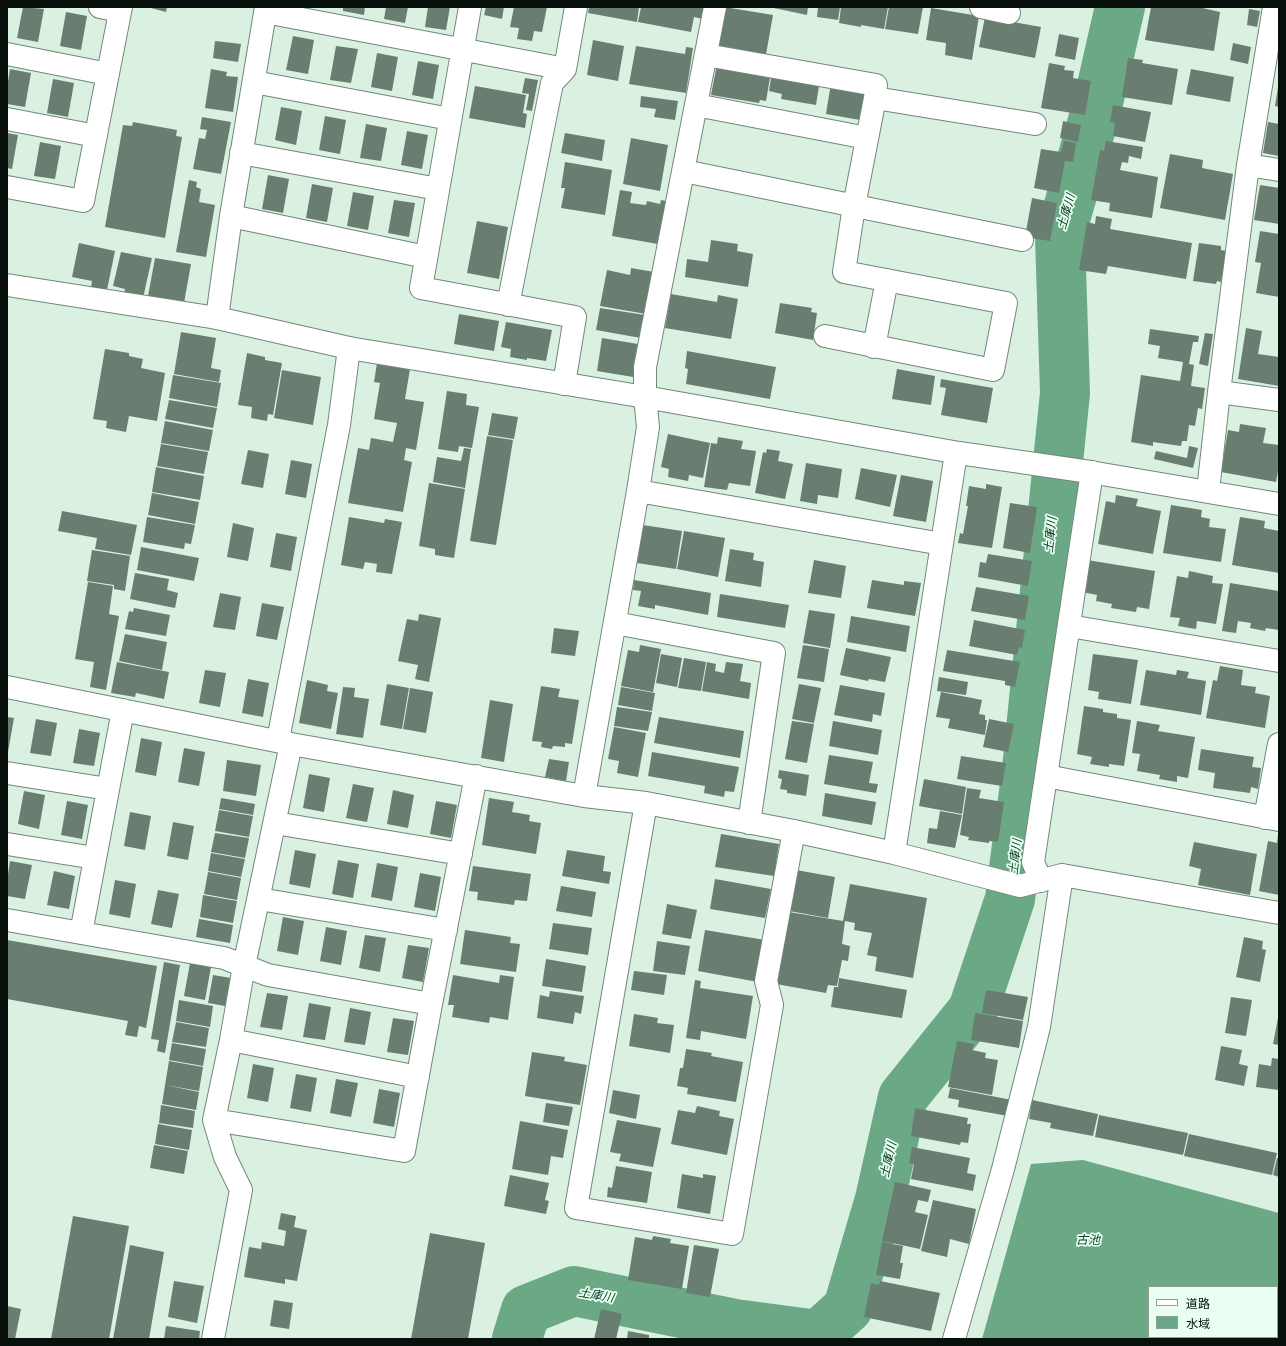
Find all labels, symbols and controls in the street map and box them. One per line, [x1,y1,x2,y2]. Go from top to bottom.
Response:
water label: 土庫川 [1055,193,1079,231]
water label: 土庫川 [1042,516,1060,554]
water label: 土庫川 [1007,838,1025,876]
water label: 土庫川 [878,1141,900,1179]
water label: 古池 [1076,1234,1100,1248]
water label: 土庫川 [577,1286,615,1306]
legend [1148,1286,1278,1338]
text: 道路 [1186,1297,1210,1311]
text: 水域 [1186,1317,1210,1331]

